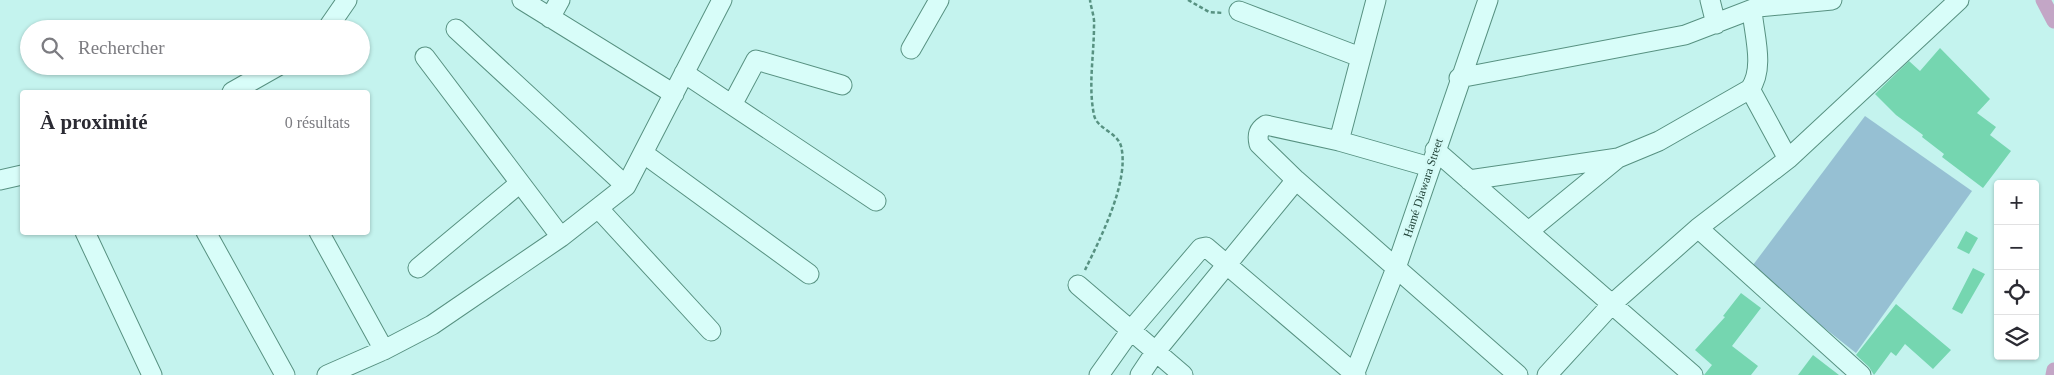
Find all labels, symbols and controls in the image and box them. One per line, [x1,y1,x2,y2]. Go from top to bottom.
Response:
search box [20,20,370,75]
icon: search [38,34,66,62]
text: Rechercher [78,37,165,58]
text: À proximité [40,110,148,134]
text: 0 résultats [285,114,350,131]
street label: Hamé Diawara Street [1400,136,1446,239]
map controls [1994,180,2039,360]
button: + [1994,180,2039,225]
button: − [1994,225,2039,270]
button: locate [1994,270,2039,315]
button: layers [1994,315,2039,360]

